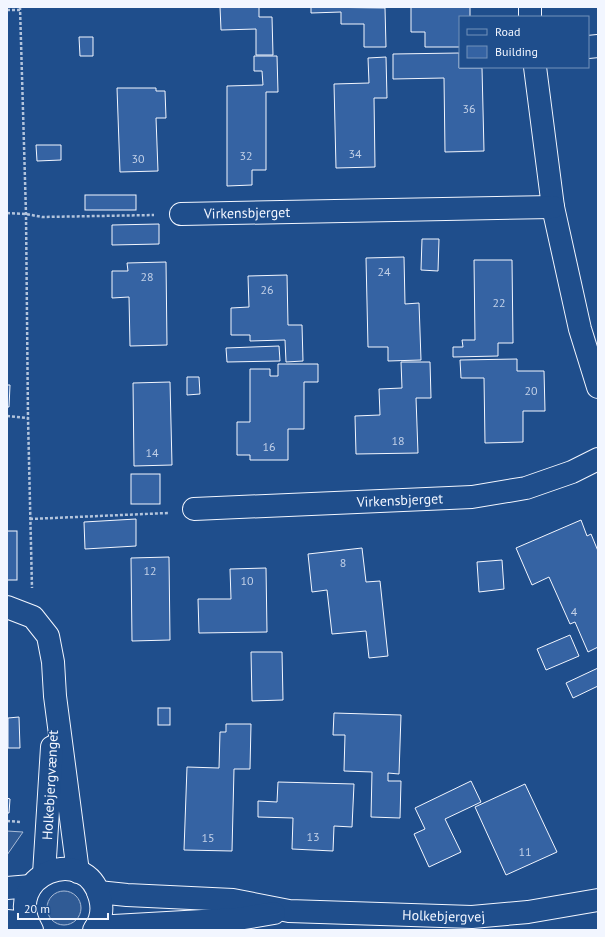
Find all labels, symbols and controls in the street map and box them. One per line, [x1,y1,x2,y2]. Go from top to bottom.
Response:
legend [459,16,589,68]
text: Road [495,24,520,39]
text: Building [495,44,538,59]
house number: 36 [462,101,476,116]
house number: 34 [348,146,362,161]
house number: 32 [239,148,253,163]
house number: 30 [131,151,145,166]
street label: Virkensbjerget [203,203,291,223]
house number: 24 [377,264,391,279]
house number: 28 [140,269,154,284]
house number: 26 [260,282,274,297]
house number: 22 [492,295,506,310]
house number: 20 [524,383,538,398]
house number: 18 [391,433,405,448]
house number: 16 [262,439,276,454]
house number: 14 [145,445,159,460]
street label: Virkensbjerget [355,489,444,511]
house number: 8 [340,555,346,570]
house number: 12 [143,563,157,578]
house number: 10 [240,573,254,588]
house number: 4 [571,604,578,619]
street label: Holkebjergvænget [38,729,62,841]
house number: 13 [306,829,320,844]
house number: 15 [201,830,215,845]
house number: 11 [518,844,532,859]
scale bar [18,895,108,921]
text: 20 m [24,901,50,916]
street label: Holkebjergvej [402,906,486,926]

